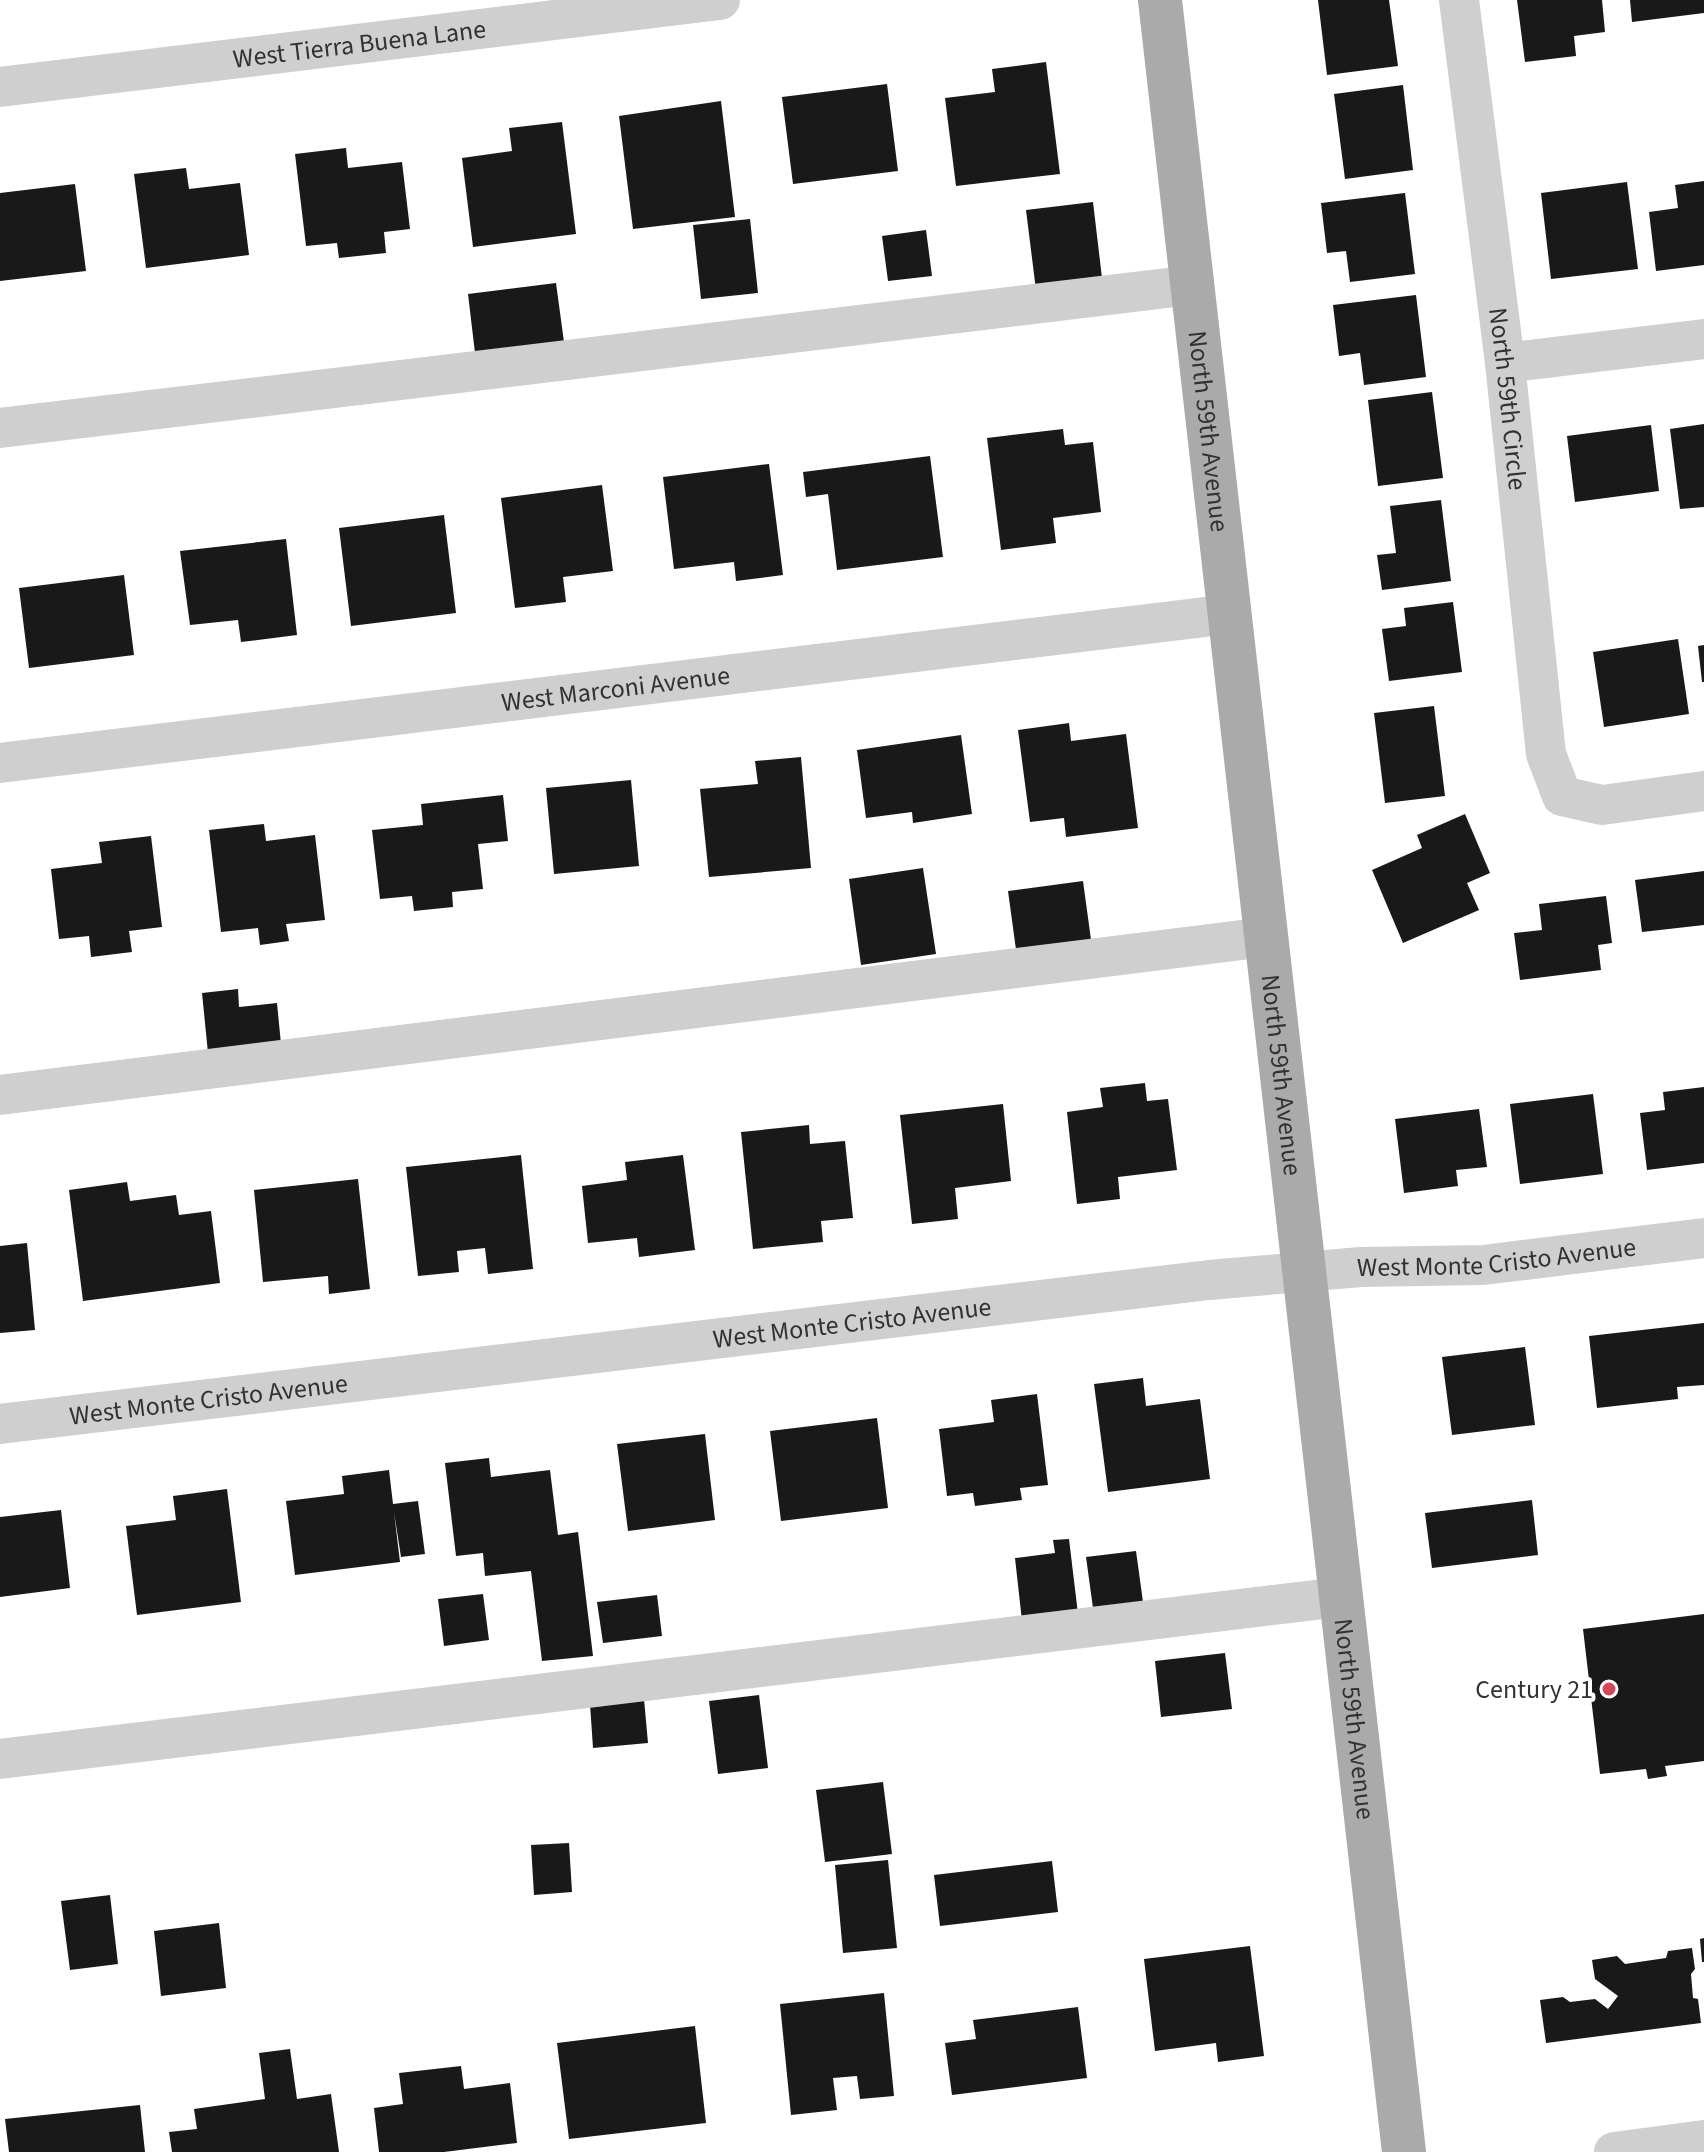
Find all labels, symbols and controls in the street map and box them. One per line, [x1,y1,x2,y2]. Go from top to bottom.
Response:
street label: West Tierra Buena Lane [231,10,488,77]
street label: North 59th Circle [1480,305,1537,492]
street label: North 59th Avenue [1179,329,1239,534]
street label: West Marconi Avenue [499,656,732,721]
street label: North 59th Avenue [1252,973,1312,1178]
street label: West Monte Cristo Avenue [1357,1228,1638,1286]
street label: West Monte Cristo Avenue [711,1288,993,1357]
street label: West Monte Cristo Avenue [67,1364,350,1434]
street label: North 59th Avenue [1325,1616,1385,1822]
place label: Century 21 [1475,1671,1593,1708]
marker: Century 21 [1600,1680,1618,1698]

